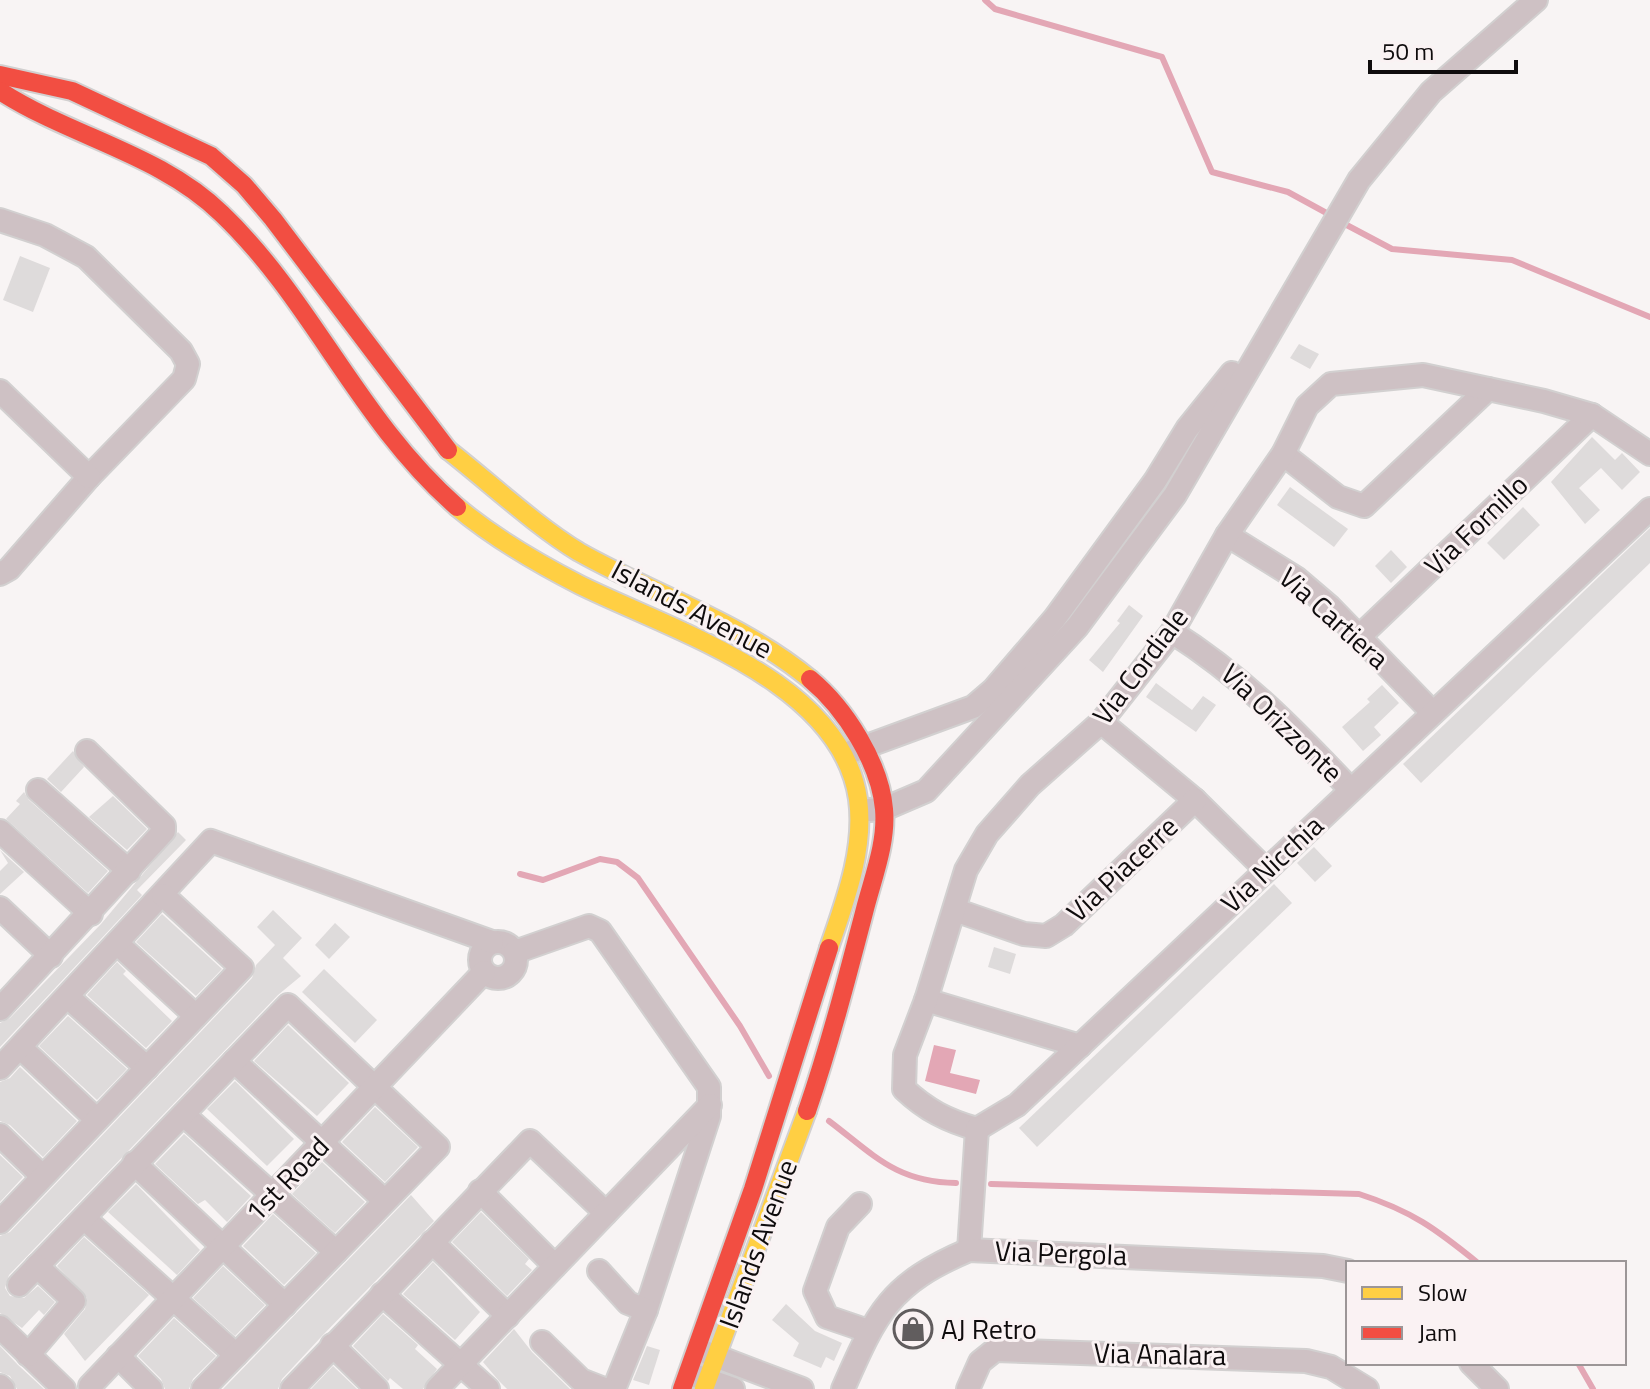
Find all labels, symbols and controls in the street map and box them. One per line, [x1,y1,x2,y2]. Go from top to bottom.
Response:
scale bar [1370,24,1516,74]
text: 50 m [1382,33,1434,69]
street label: Via Fornillo [1414,464,1537,585]
street label: Islands Avenue [604,548,780,669]
street label: Via Cartiera [1270,556,1399,679]
street label: Via Cordiale [1081,598,1198,733]
street label: Via Orizzonte [1211,653,1353,792]
street label: Via Nicchia [1211,805,1333,923]
street label: Via Piacerre [1056,806,1187,932]
street label: 1st Road [235,1126,339,1231]
street label: Islands Avenue [707,1153,808,1334]
street label: Via Pergola [994,1229,1128,1276]
legend [1346,1261,1626,1365]
text: Slow [1418,1274,1467,1310]
place label: AJ Retro [941,1307,1037,1350]
shop icon: AJ Retro [892,1308,934,1350]
text: Jam [1418,1314,1457,1350]
street label: Via Analara [1093,1331,1227,1376]

